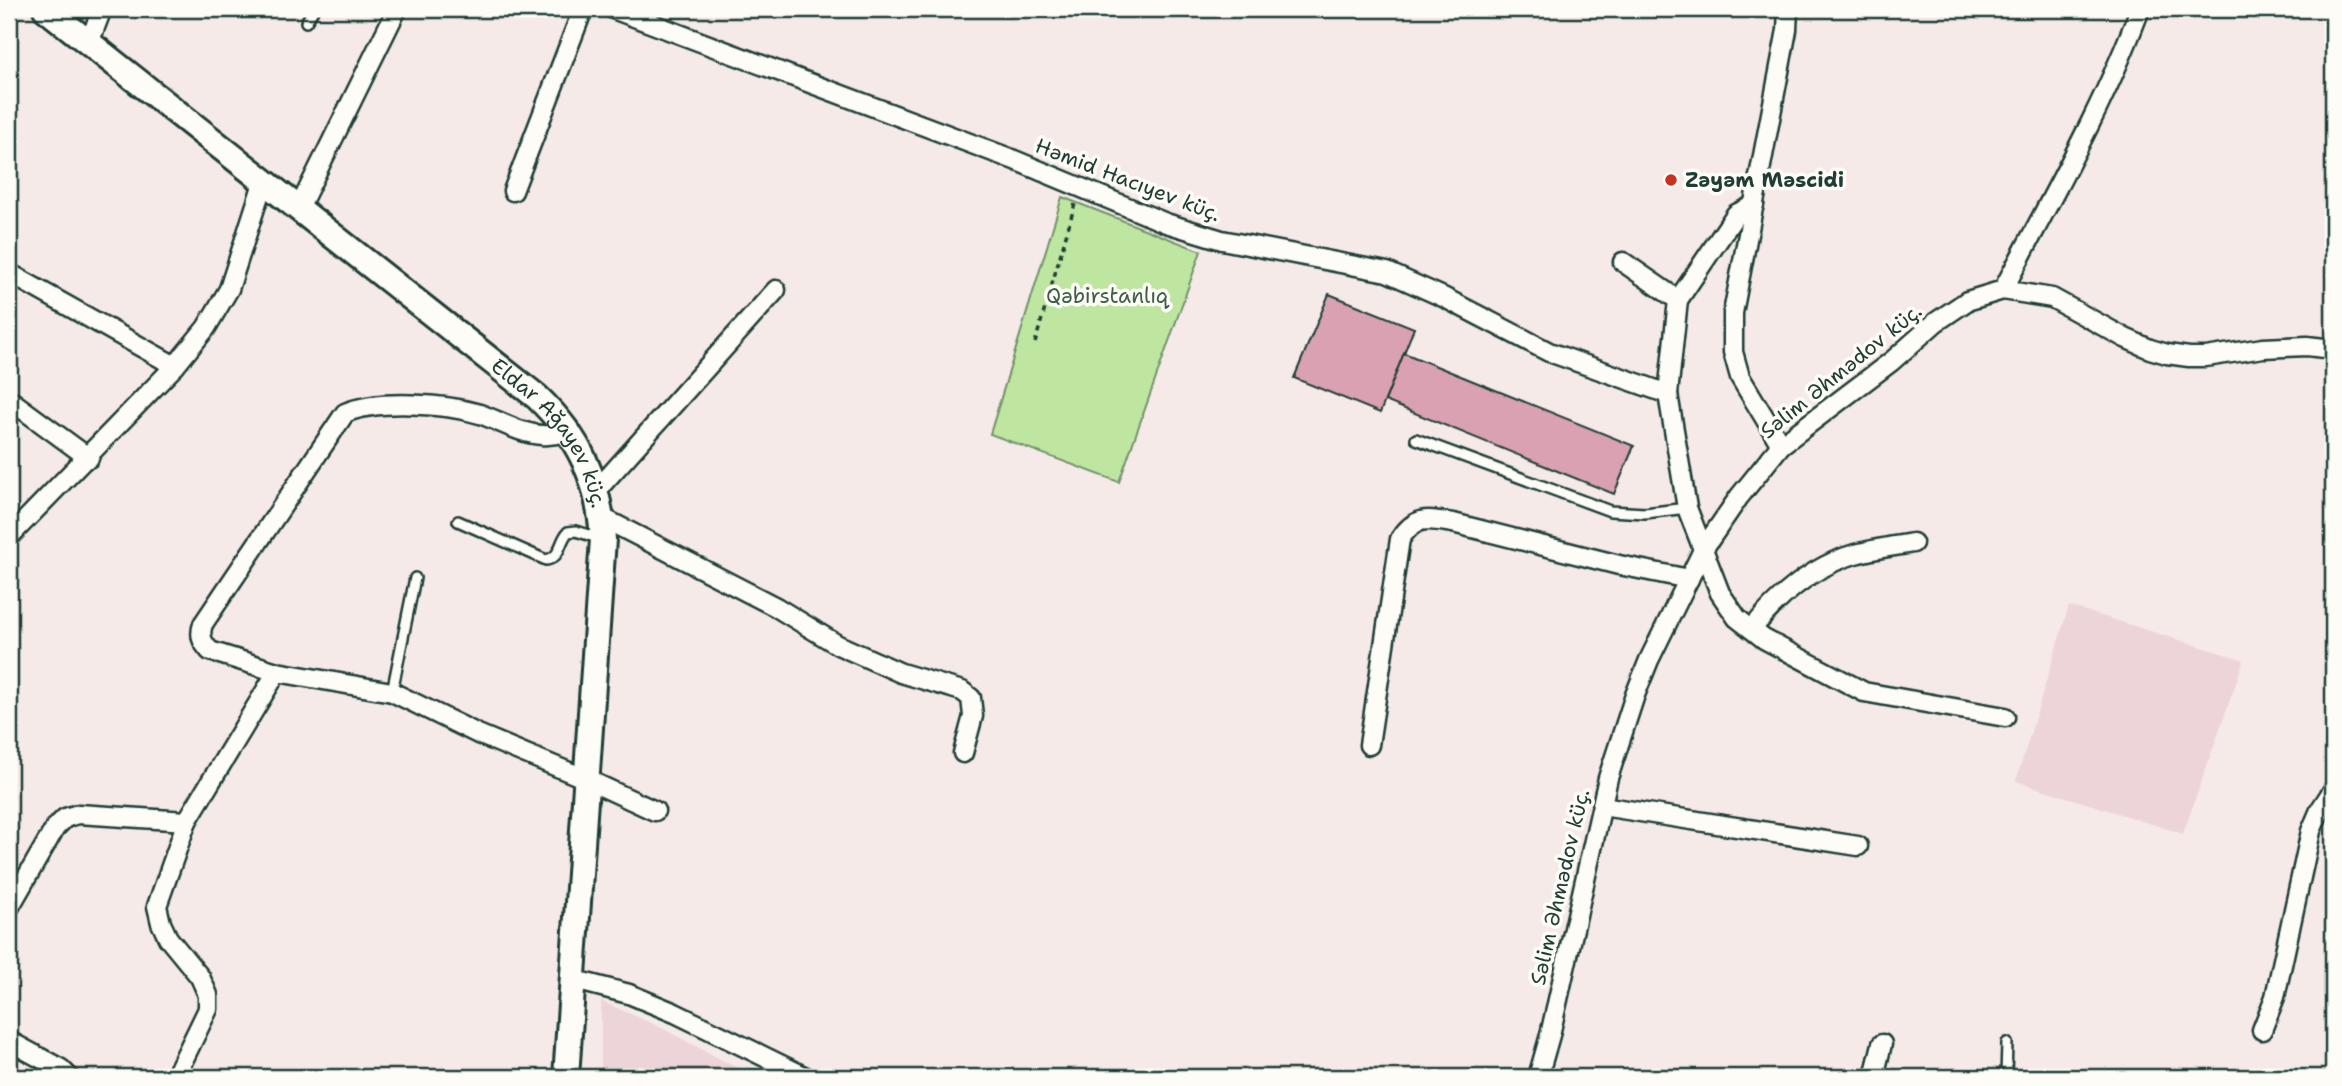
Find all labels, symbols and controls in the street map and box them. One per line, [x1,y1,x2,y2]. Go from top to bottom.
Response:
street label: Həmid Hacıyev küç. [1031,132,1225,228]
place label: Zəyəm Məscidi [1685,166,1844,194]
marker: Zəyəm Məscidi [1663,172,1679,188]
park label: Qəbirstanlıq [1046,282,1170,310]
street label: Səlim Əhmədov küç. [1754,297,1928,445]
street label: Eldar Ağayev küç. [485,352,613,510]
street label: Səlim Əhmədov küç. [1524,786,1596,988]

